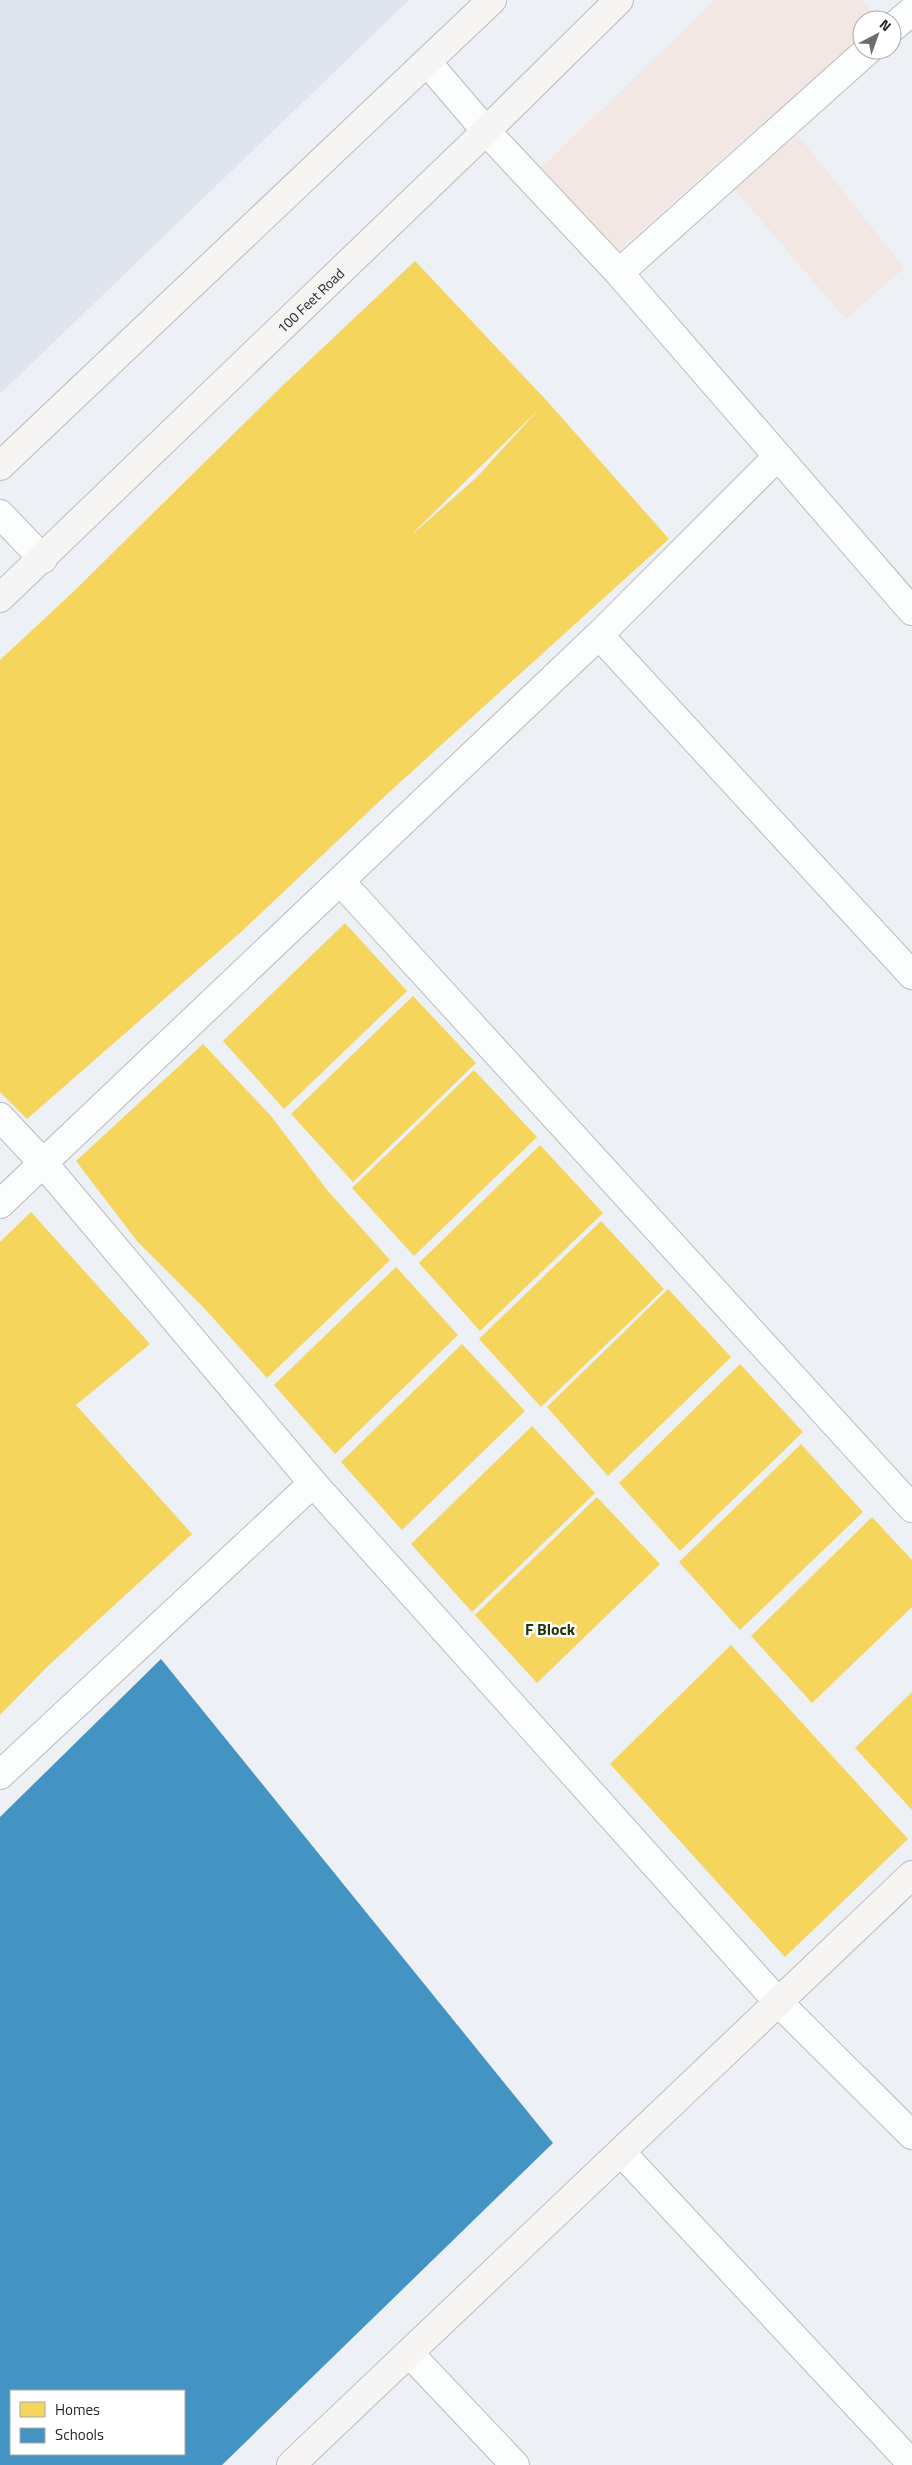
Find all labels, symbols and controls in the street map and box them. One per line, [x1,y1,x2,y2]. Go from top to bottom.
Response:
north arrow [852,10,902,60]
text: N [875,14,896,36]
street label: 100 Feet Road [272,263,348,338]
district label: F Block [525,1617,576,1641]
legend [10,2390,185,2455]
text: Homes [55,2398,100,2421]
text: Schools [55,2423,104,2446]

